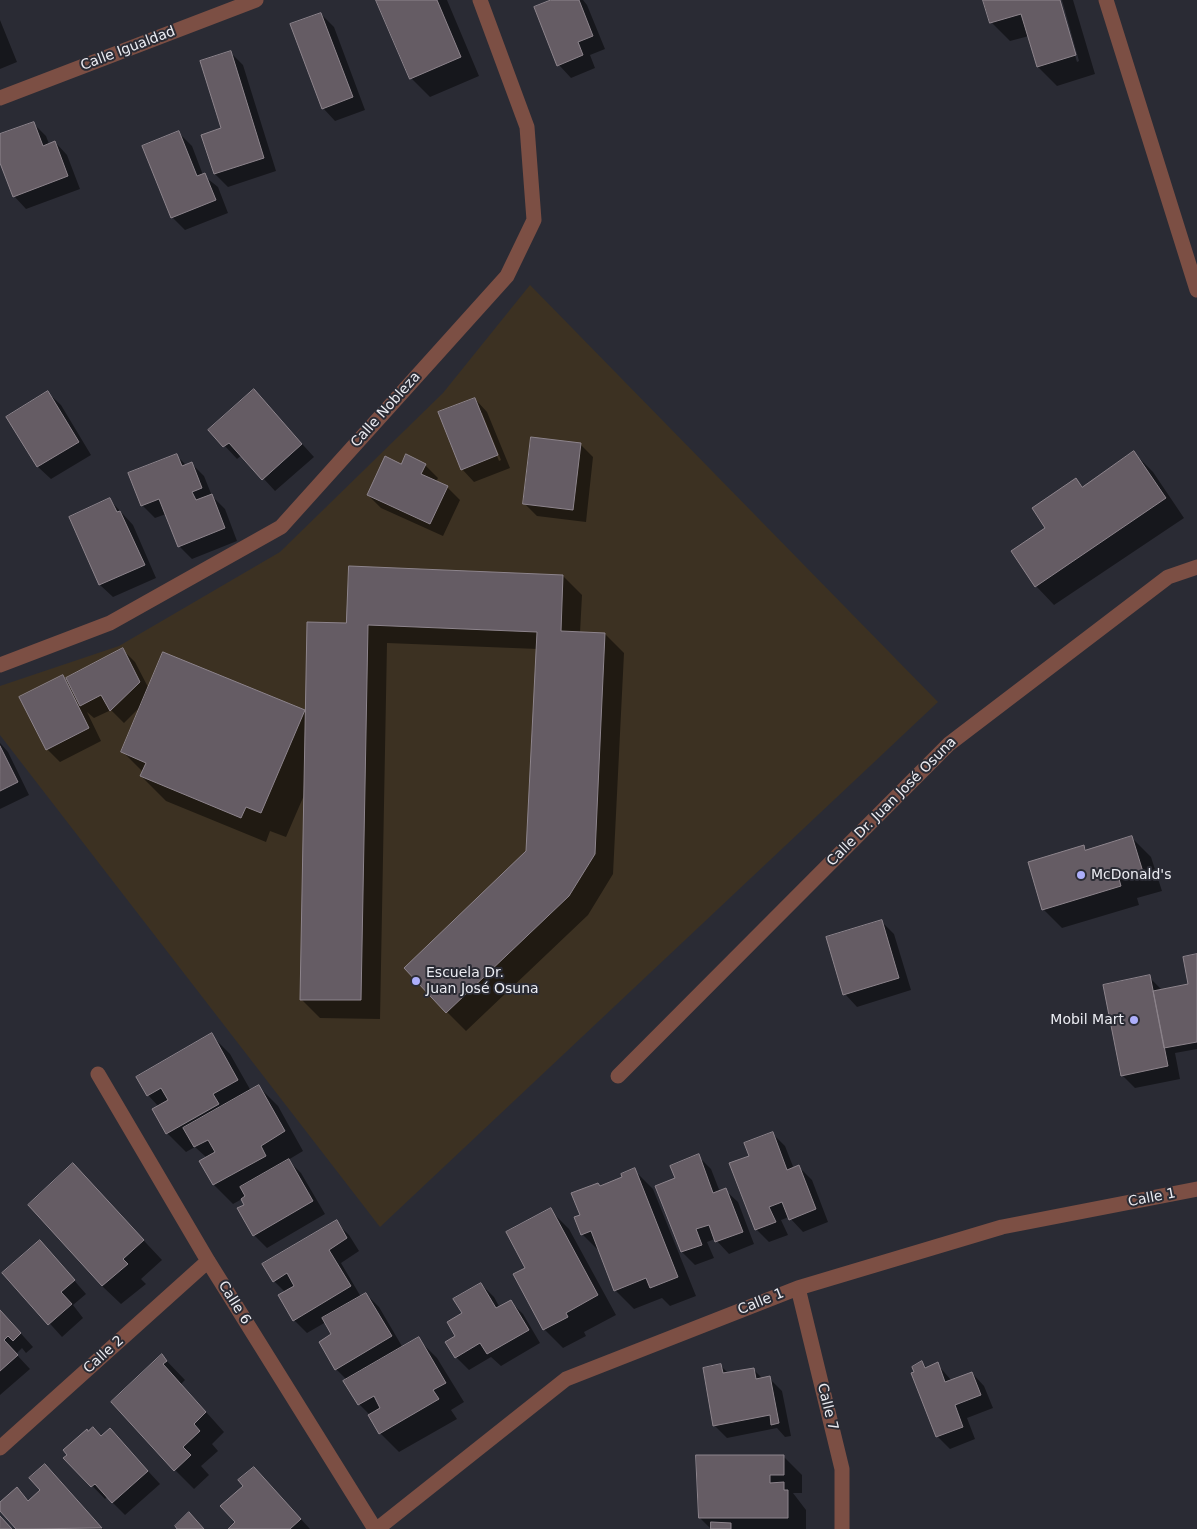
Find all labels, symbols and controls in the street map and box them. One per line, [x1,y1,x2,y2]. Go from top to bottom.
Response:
street label: Calle Igualdad [78,23,178,75]
street label: Calle Nobleza [348,369,424,451]
street label: Calle Dr. Juan José Osuna [824,734,960,870]
place label: McDonald's [1091,867,1171,883]
marker: McDonald's [1075,869,1087,881]
place label: Escuela Dr. Juan José Osuna [426,965,539,998]
marker: Escuela Dr. Juan José Osuna [410,975,422,987]
place label: Mobil Mart [1050,1012,1124,1028]
marker: Mobil Mart [1128,1014,1140,1026]
street label: Calle 1 [1127,1185,1177,1211]
street label: Calle 6 [214,1278,254,1328]
street label: Calle 1 [736,1285,786,1319]
street label: Calle 2 [81,1333,127,1377]
street label: Calle 7 [813,1382,841,1432]

